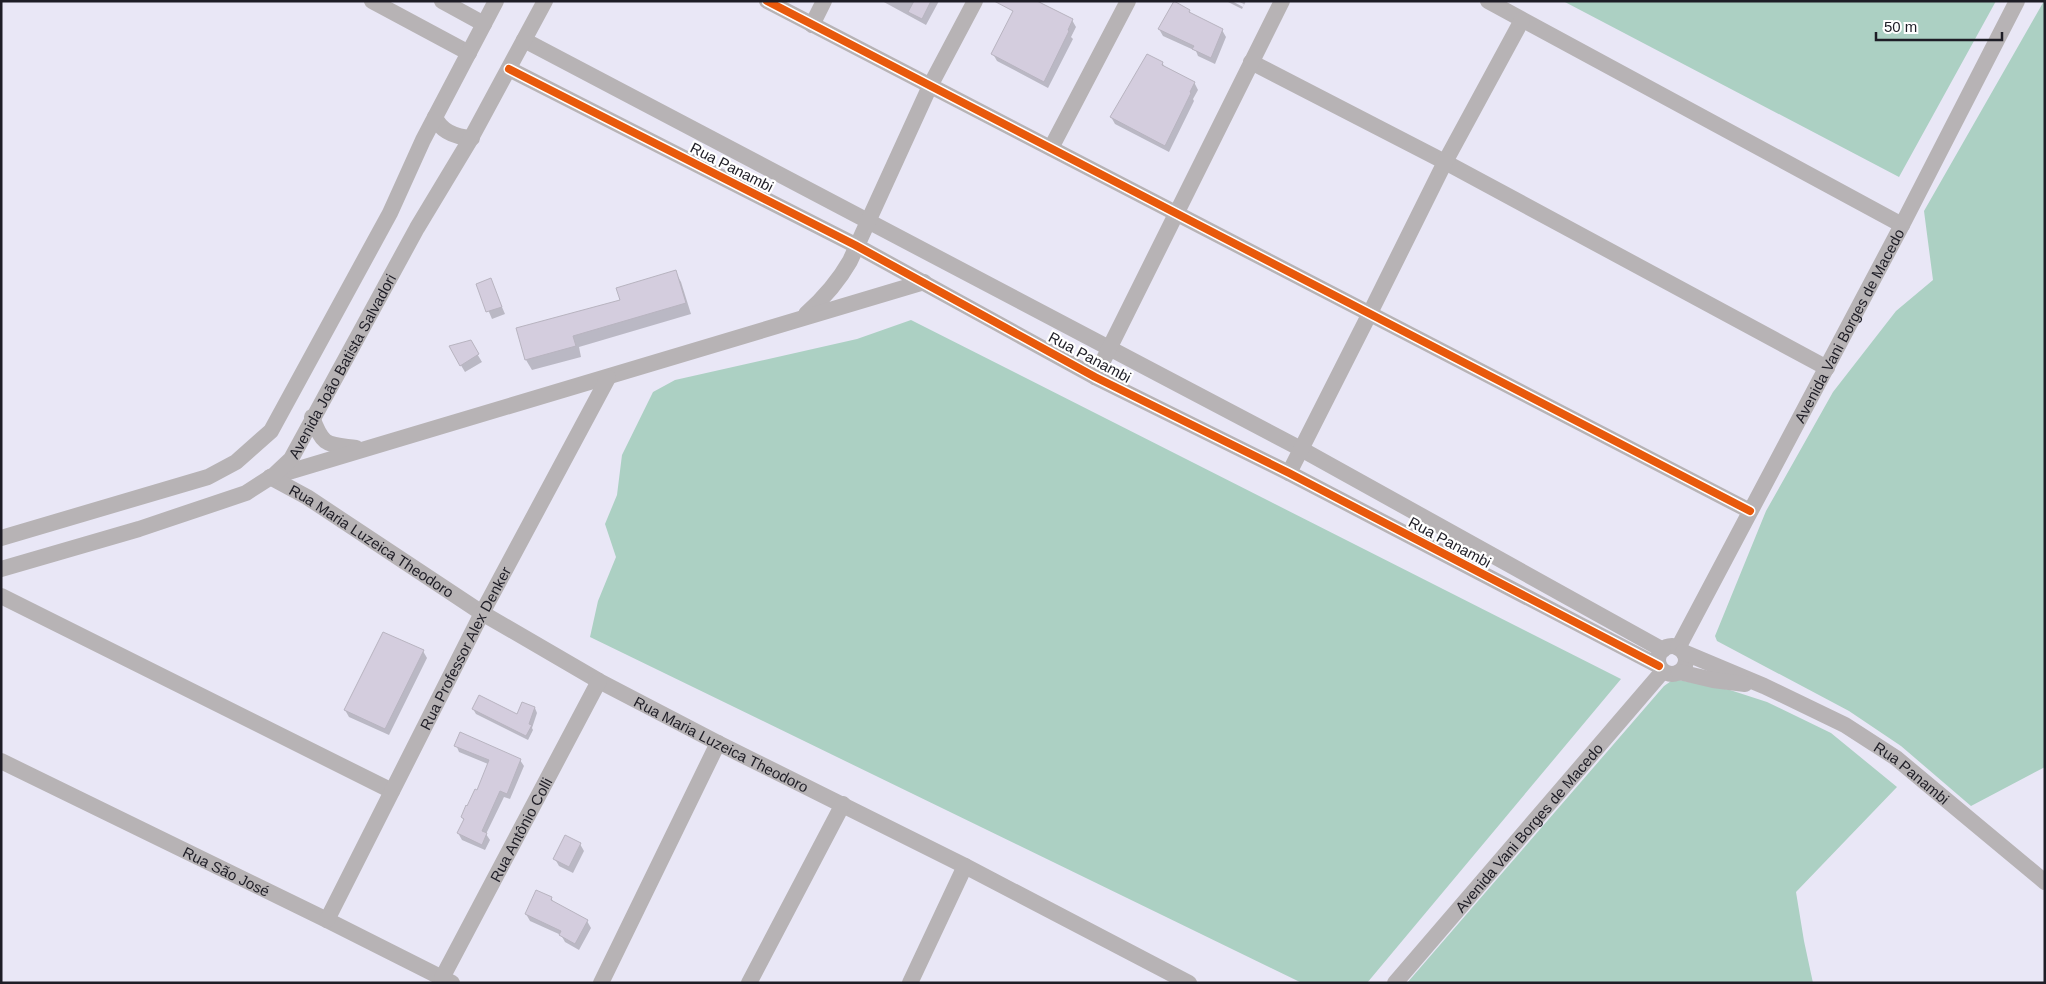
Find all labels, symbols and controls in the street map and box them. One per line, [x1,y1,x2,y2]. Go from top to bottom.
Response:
scale bar [1876,10,2002,42]
text: 50 m [1884,18,1917,35]
street label: Rua Panambi [688,139,776,195]
street label: Avenida Vani Borges de Macedo [1790,225,1907,425]
street label: Avenida João Batista Salvadori [285,271,399,461]
street label: Rua Panambi [1046,328,1134,386]
street label: Rua Maria Luzeica Theodoro [287,481,457,601]
street label: Rua Panambi [1406,513,1494,571]
street label: Rua Professor Alex Denker [416,564,514,732]
street label: Rua Maria Luzeica Theodoro [631,692,811,795]
street label: Rua Panambi [1871,738,1953,807]
street label: Avenida Vani Borges de Macedo [1451,740,1606,915]
street label: Rua Antônio Colli [486,775,555,884]
street label: Rua São José [181,843,273,899]

